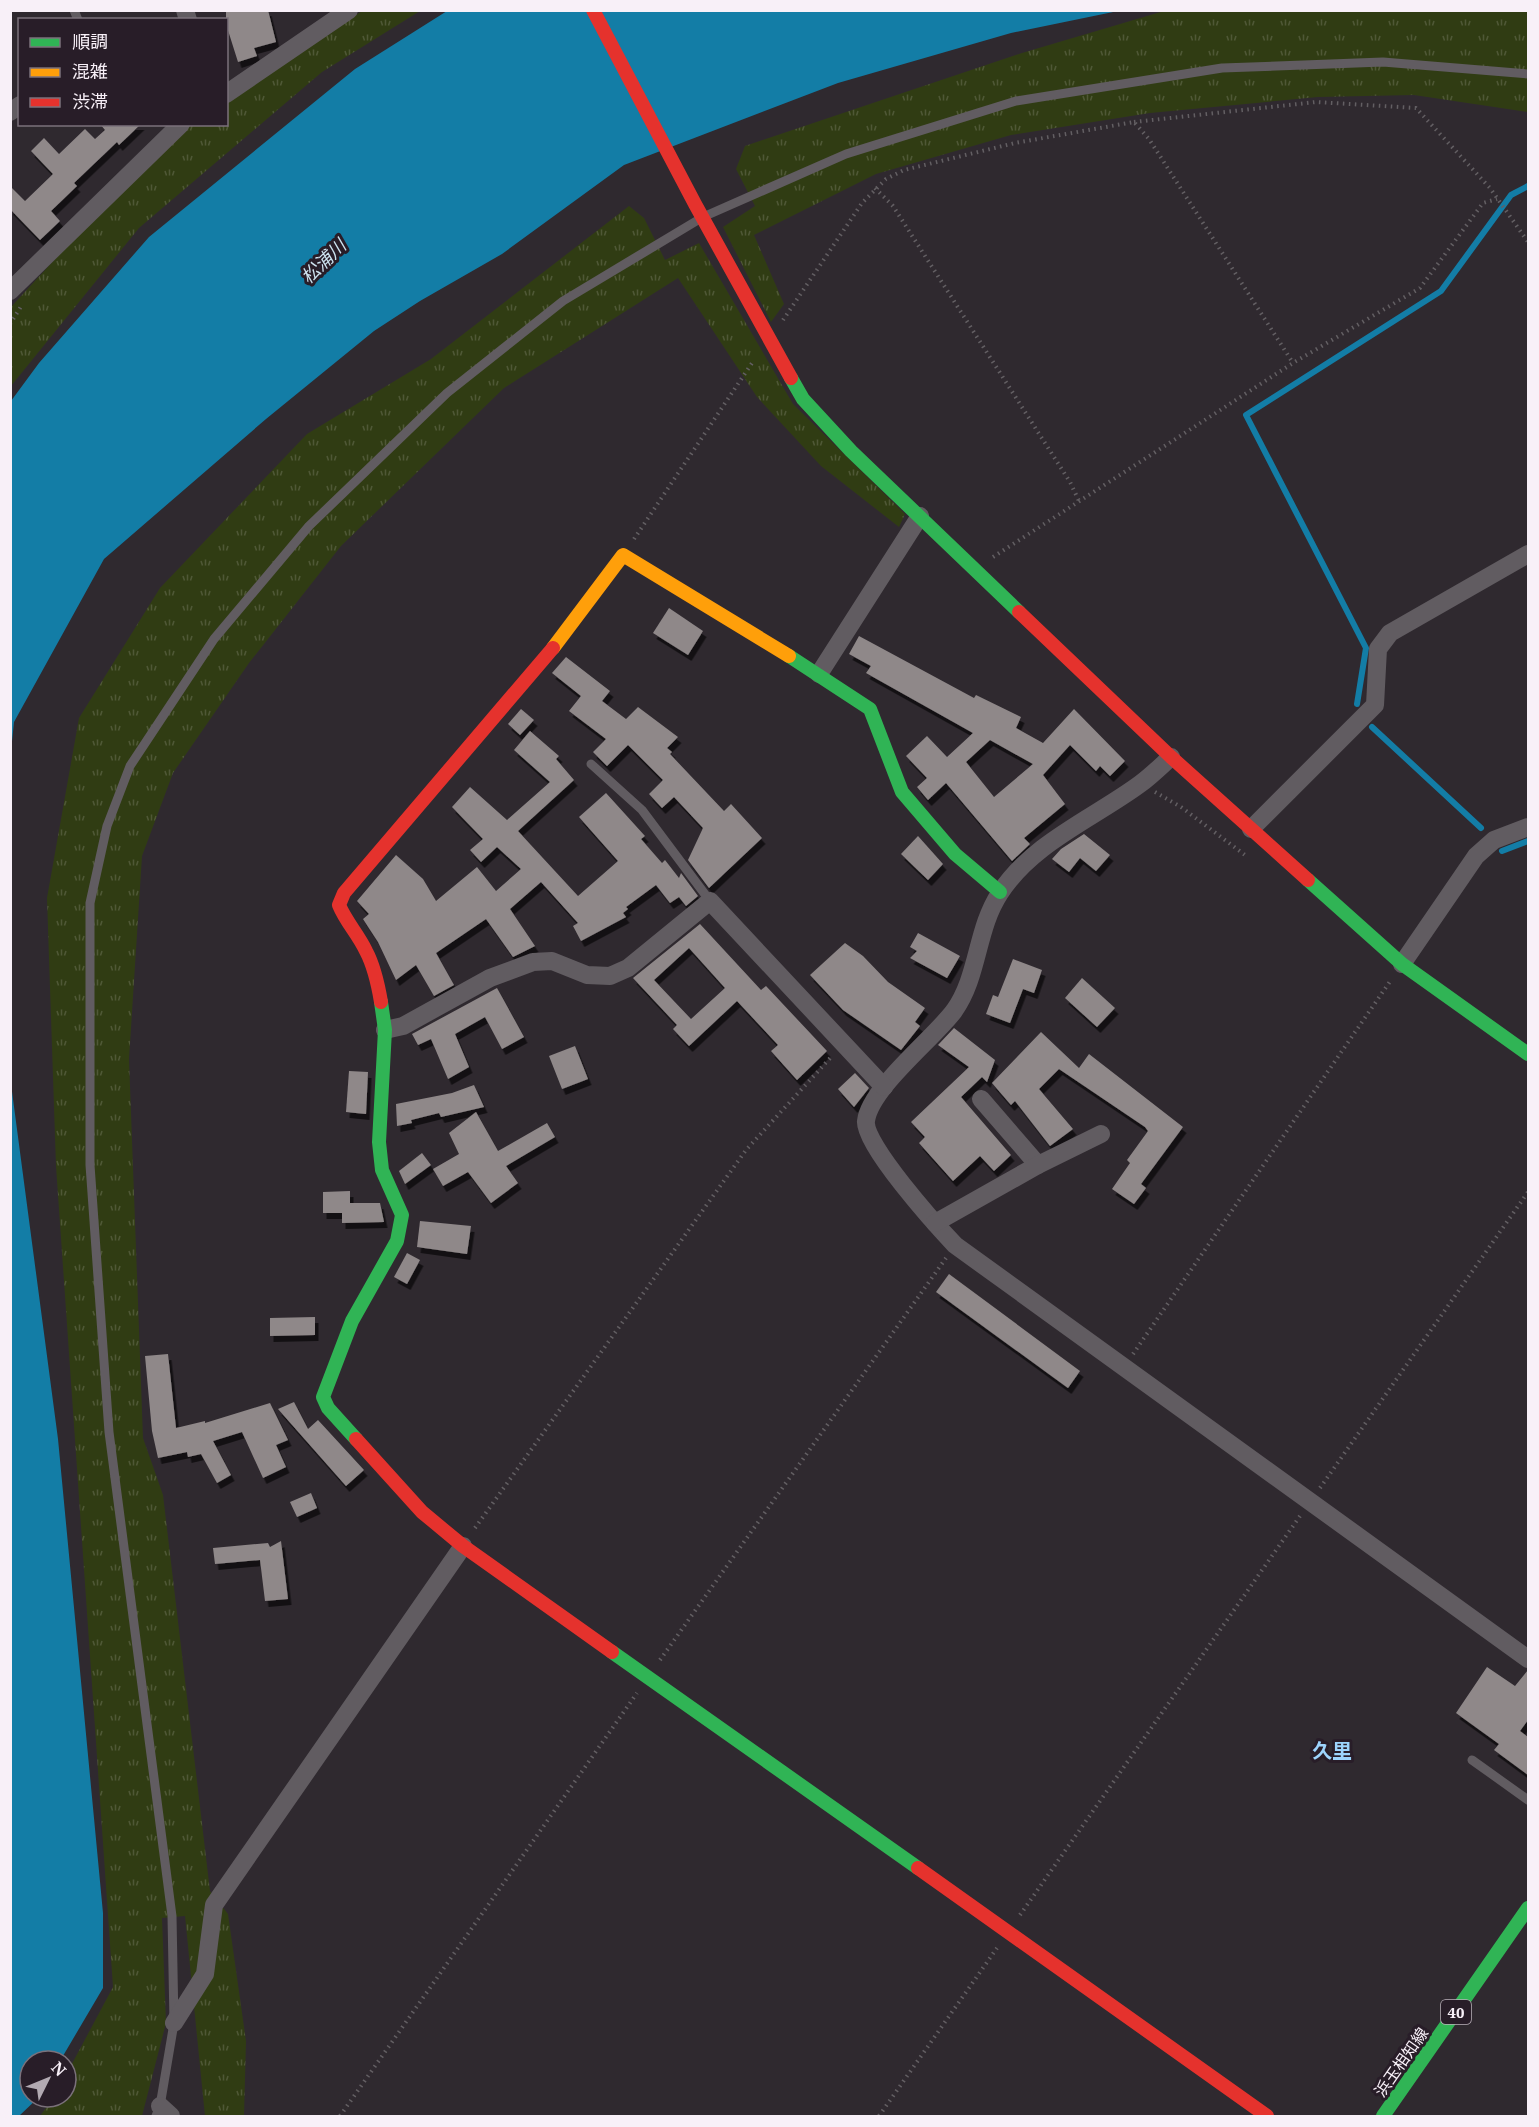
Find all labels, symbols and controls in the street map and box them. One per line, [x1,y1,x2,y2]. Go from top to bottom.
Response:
legend [18,18,228,126]
text: 順調 [72,29,108,53]
text: 混雑 [72,59,108,83]
text: 渋滞 [72,89,108,113]
water label: 松浦川 [295,232,352,288]
district label: 久里 [1312,1737,1352,1764]
road number: 40 [1441,2000,1471,2024]
street label: 浜玉相知線 [1369,2023,1433,2101]
north arrow [18,2049,78,2109]
text: N [47,2057,72,2081]

